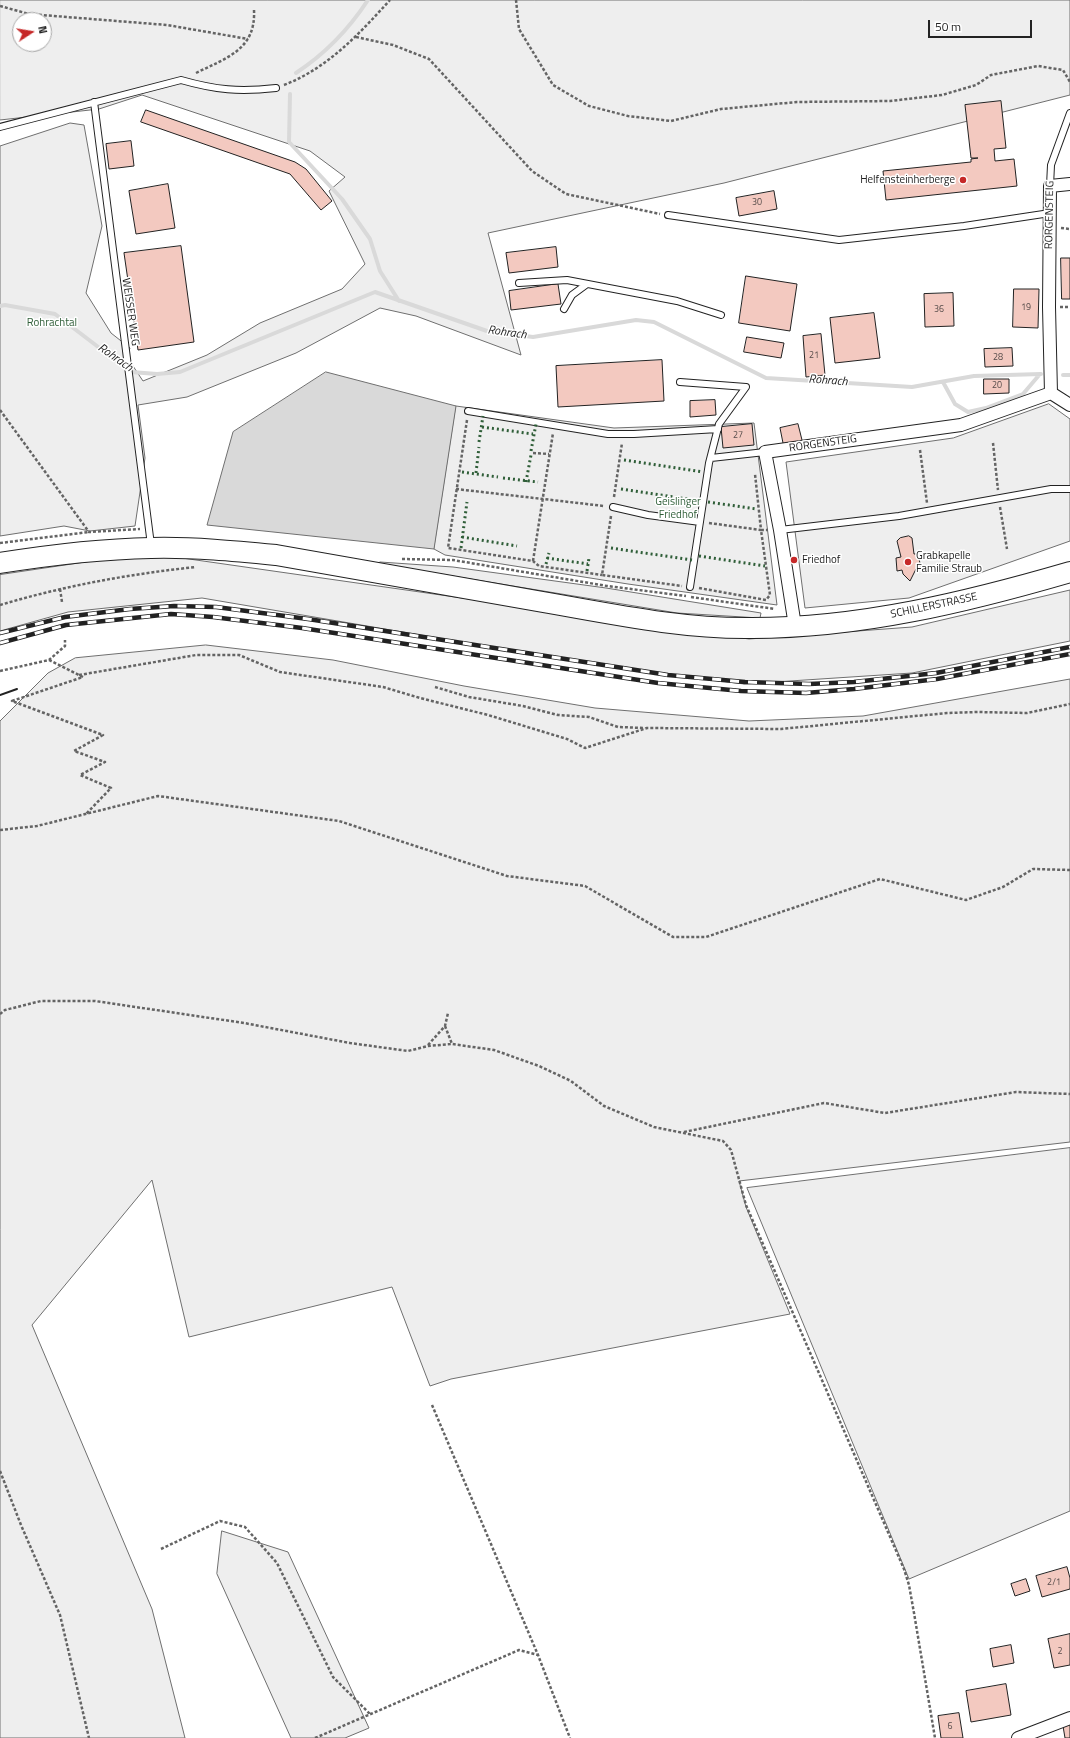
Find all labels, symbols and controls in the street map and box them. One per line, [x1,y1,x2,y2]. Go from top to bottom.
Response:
north arrow [12,12,52,52]
scale bar [930,12,1034,38]
text: 50 m [935,17,961,36]
text: N [34,24,51,35]
place label: Helfensteinherberge [860,173,955,187]
marker: Helfensteinherberge [958,175,968,185]
street label: RORGENSTEIG [1043,181,1057,249]
house number: 30 [752,198,762,208]
street label: WEISSER WEG [119,277,141,347]
house number: 19 [1021,303,1031,313]
house number: 36 [934,305,944,315]
park label: Rohrachtal [27,316,77,330]
water label: Rohrach [487,323,527,343]
water label: Rohrach [95,341,135,375]
house number: 21 [809,351,819,361]
house number: 28 [993,353,1003,363]
water label: Rohrach [808,372,848,390]
house number: 20 [992,381,1002,391]
house number: 27 [733,431,743,441]
street label: RORGENSTEIG [788,433,858,455]
park label: Geislinger Friedhof [655,495,701,521]
place label: Grabkapelle Familie Straub [916,549,982,575]
place label: Friedhof [802,553,840,567]
marker: Friedhof [789,555,799,565]
marker: Grabkapelle Familie Straub [903,557,913,567]
street label: SCHILLERSTRASSE [889,590,979,622]
house number: 2/1 [1047,1578,1061,1588]
house number: 2 [1057,1647,1063,1657]
house number: 6 [947,1722,953,1732]

